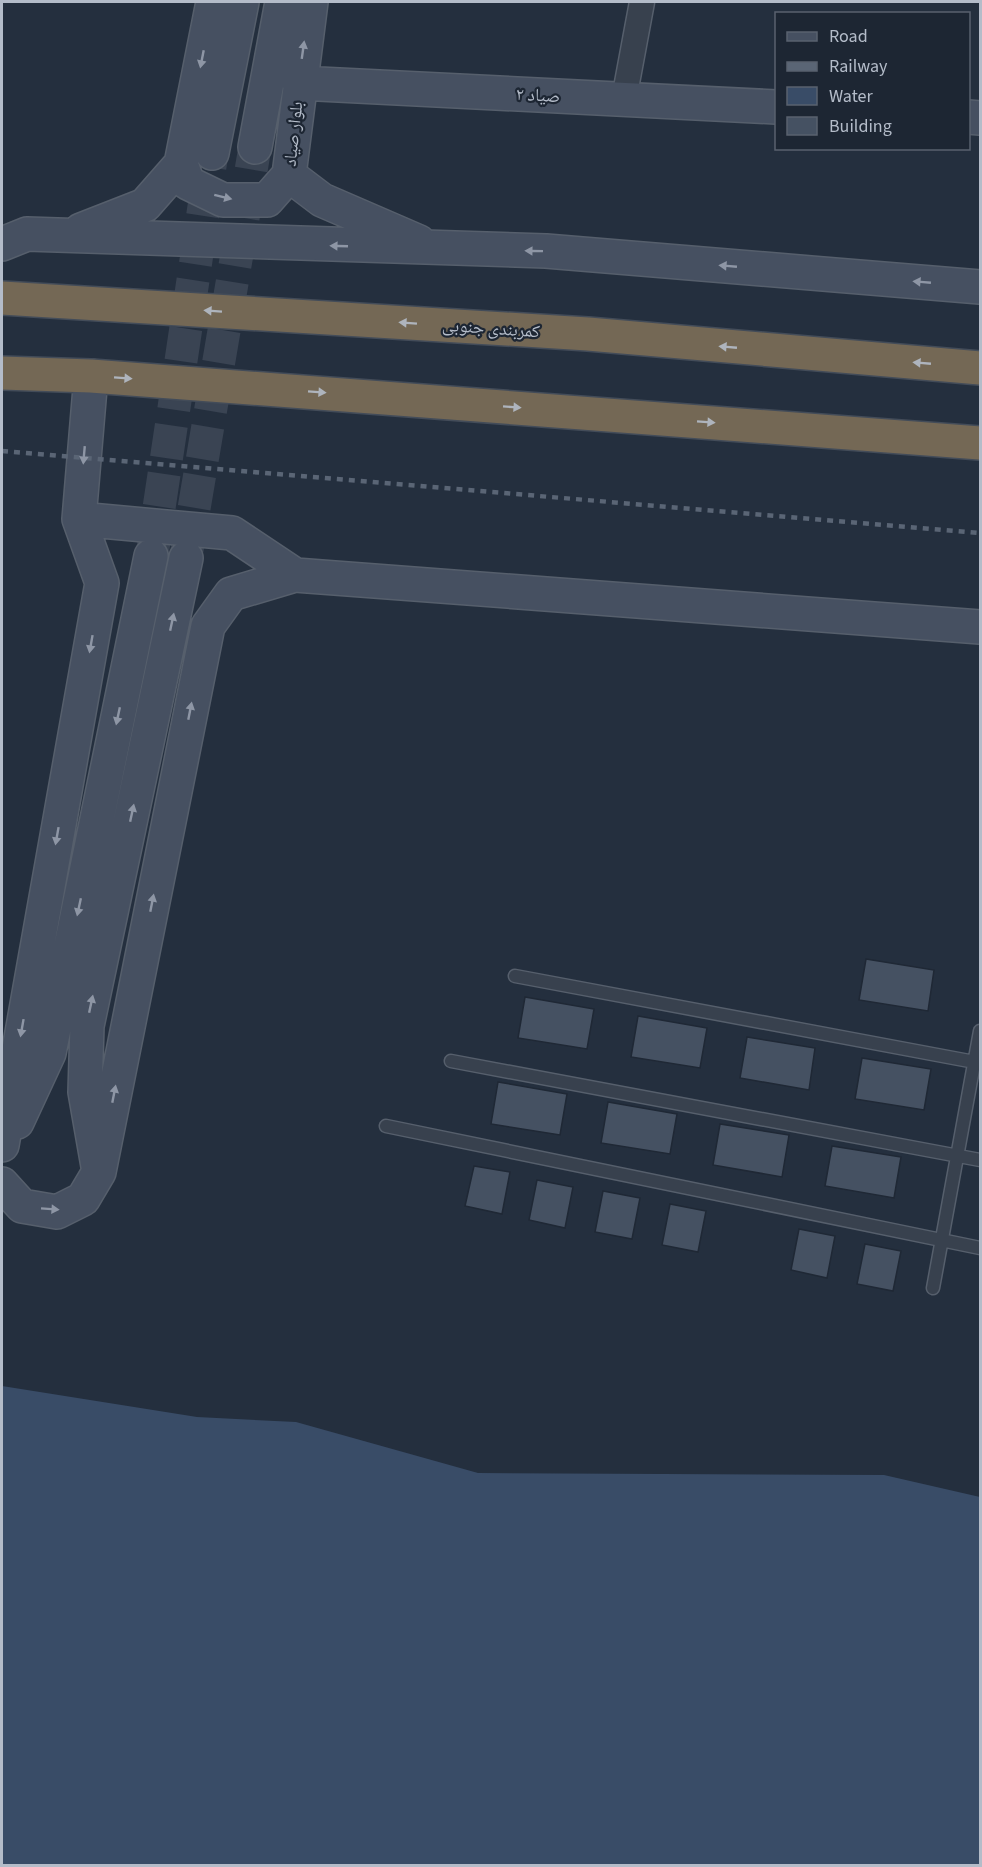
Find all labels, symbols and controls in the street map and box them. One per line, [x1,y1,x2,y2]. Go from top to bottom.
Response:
legend [775,12,970,150]
text: Road [829,24,868,49]
one-way arrow [299,41,308,60]
one-way arrow [197,50,206,69]
text: Railway [829,54,888,79]
street label: صیاد ۲ [515,82,561,109]
text: Water [829,84,873,109]
street label: بلوار صیاد [278,100,309,168]
text: Building [829,114,892,139]
one-way arrow [214,193,232,203]
one-way arrow [329,241,348,250]
one-way arrow [524,246,543,255]
one-way arrow [718,261,737,271]
one-way arrow [913,277,932,287]
one-way arrow [204,307,223,316]
street label: کمربندی جنوبی [441,313,541,344]
one-way arrow [398,319,417,328]
one-way arrow [718,342,737,351]
one-way arrow [913,358,932,368]
one-way arrow [113,373,132,383]
one-way arrow [308,387,327,397]
one-way arrow [502,402,521,411]
one-way arrow [697,417,716,426]
one-way arrow [79,445,89,464]
one-way arrow [168,613,177,632]
one-way arrow [86,635,95,654]
one-way arrow [186,702,196,721]
one-way arrow [113,707,122,726]
one-way arrow [128,803,137,822]
one-way arrow [52,827,61,846]
one-way arrow [148,893,157,912]
one-way arrow [74,898,83,917]
one-way arrow [87,994,96,1013]
one-way arrow [18,1019,27,1038]
one-way arrow [110,1084,119,1103]
one-way arrow [41,1205,60,1214]

